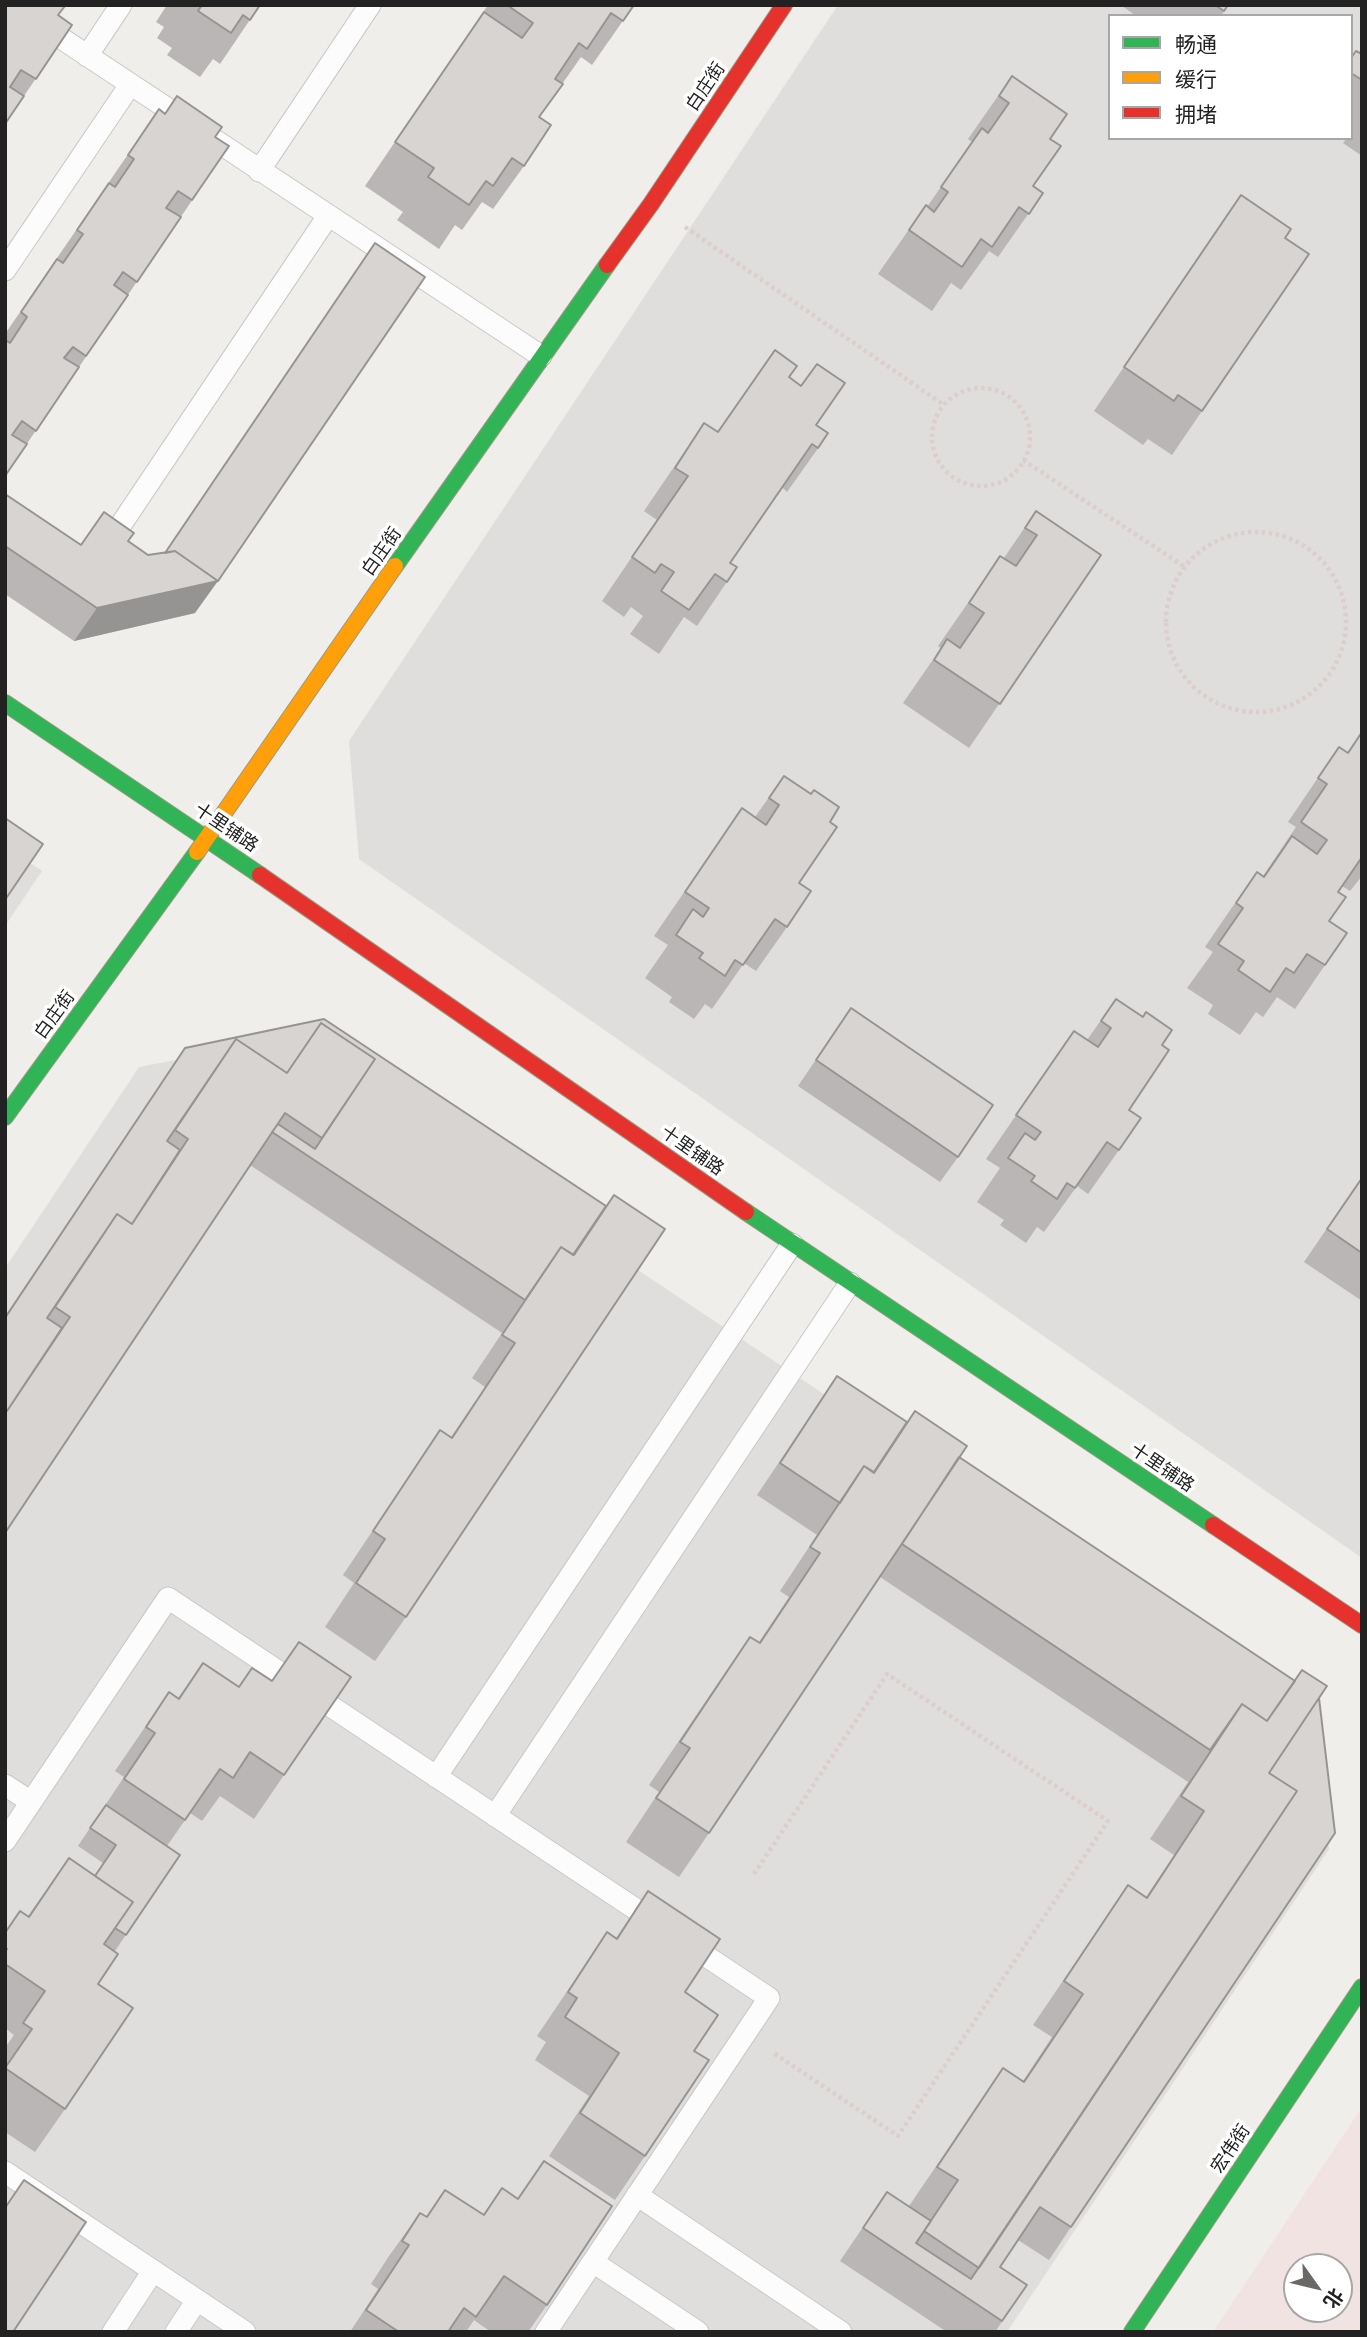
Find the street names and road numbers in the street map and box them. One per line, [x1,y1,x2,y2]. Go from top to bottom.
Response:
street label: 白庄街 [682,59,730,115]
street label: 白庄街 [358,524,406,580]
street label: 十里铺路 [190,799,262,857]
street label: 白庄街 [30,987,80,1043]
street label: 十里铺路 [656,1122,728,1180]
street label: 十里铺路 [1126,1439,1198,1497]
street label: 宏伟街 [1207,2121,1255,2177]

